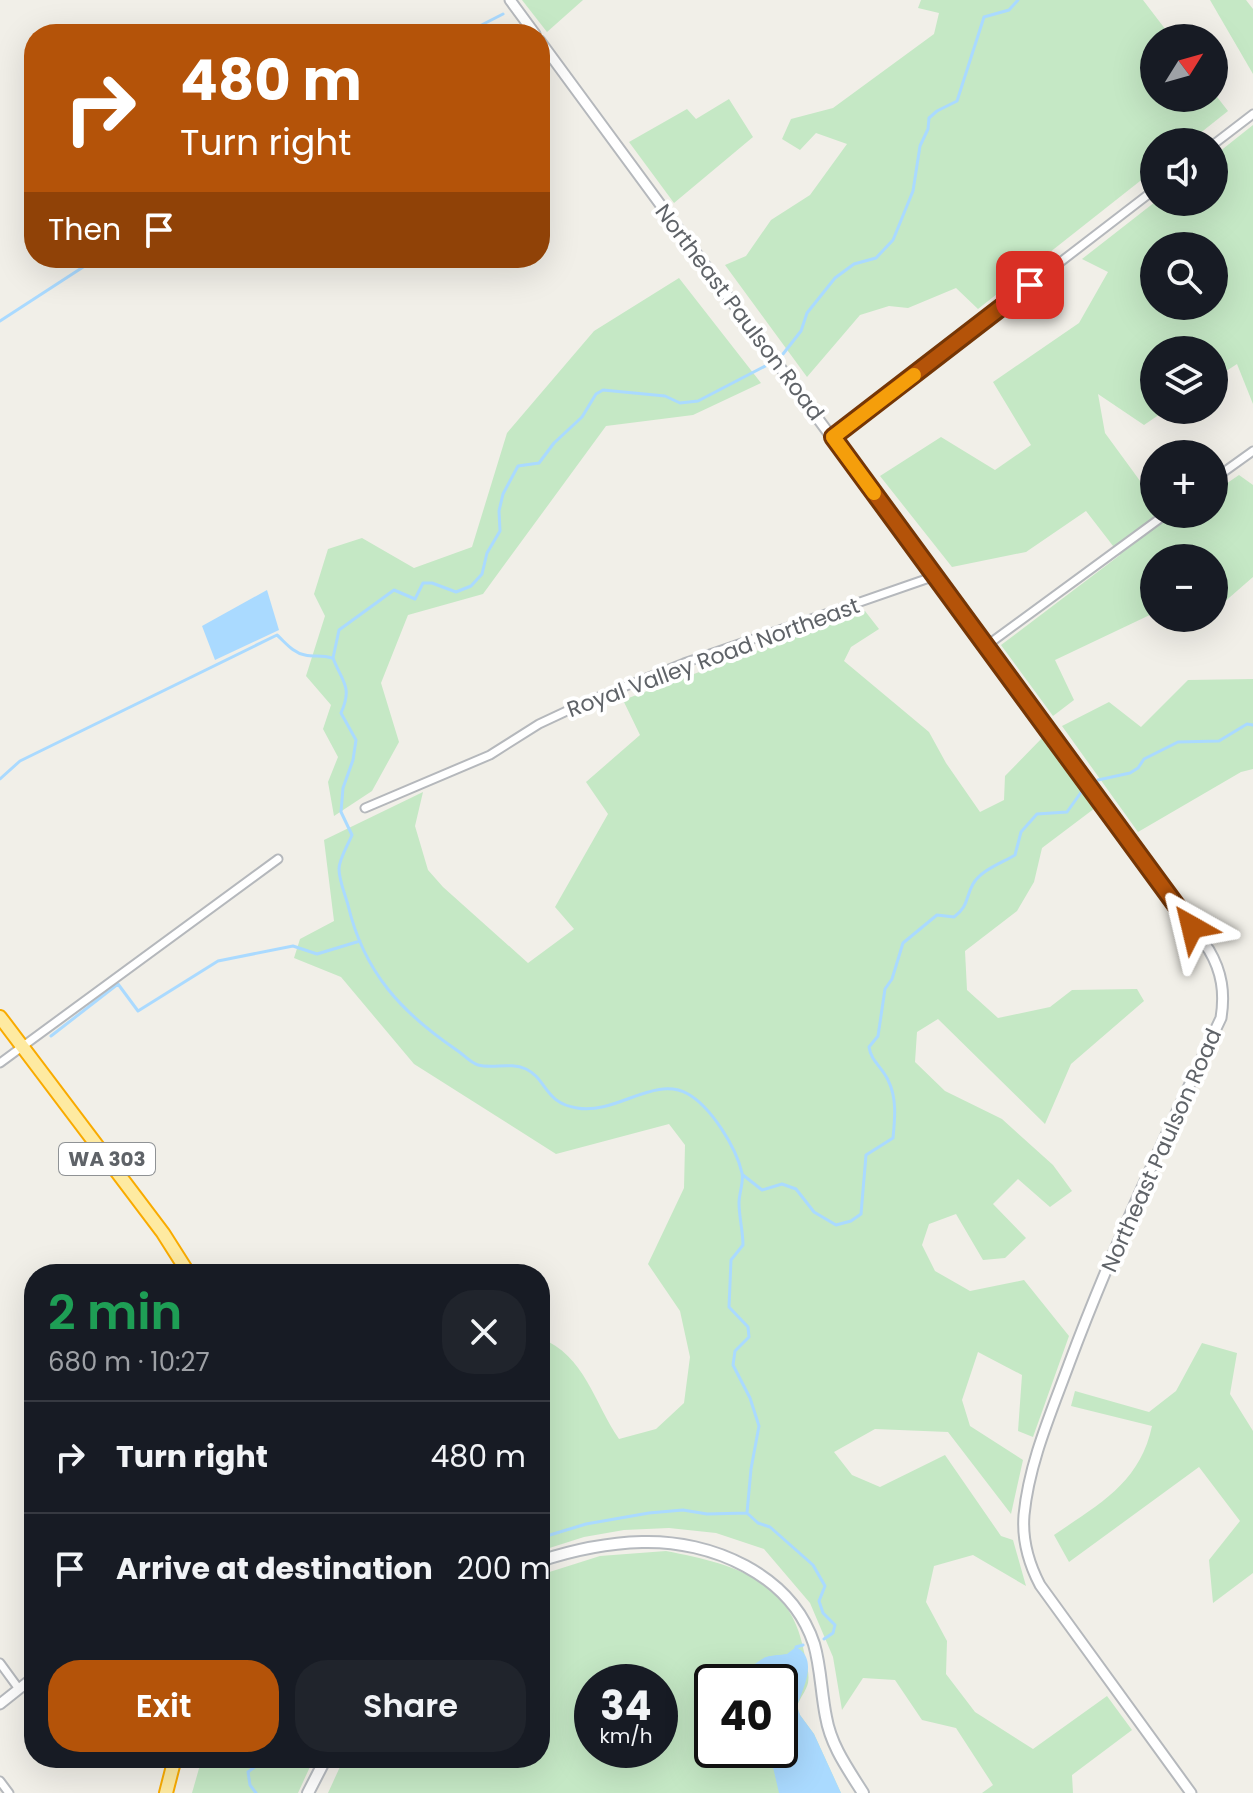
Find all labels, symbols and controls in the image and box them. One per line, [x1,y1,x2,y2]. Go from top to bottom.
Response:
north arrow [1140,24,1228,112]
map controls [1140,24,1228,632]
text: 480 m [180,41,362,120]
icon: right [48,56,152,160]
text: Turn right [180,117,351,168]
button: sound [1140,128,1228,216]
street label: Northeast Paulson Road [648,198,831,427]
text: Then [48,208,121,251]
icon: arrive [137,208,181,252]
button: search [1140,232,1228,320]
pin [996,251,1064,319]
icon: arrive [1008,263,1052,307]
button: layers [1140,336,1228,424]
button: + [1140,440,1228,528]
button: − [1140,544,1228,632]
street label: Royal Valley Road Northeast [563,590,864,725]
position arrow [1150,885,1234,969]
street label: Northeast Paulson Road [1094,1024,1229,1277]
road number: WA 303 [59,1143,155,1175]
text: 2 min [48,1279,182,1346]
button: close [442,1290,526,1374]
text: 680 m · 10:27 [48,1344,210,1380]
icon: right [48,1435,92,1479]
text: Turn right [116,1435,268,1478]
text: 480 m [430,1435,526,1478]
icon: arrive [48,1547,92,1591]
text: Arrive at destination [116,1547,433,1590]
text: 200 m [457,1547,551,1590]
button: Exit [48,1660,279,1752]
button: Share [295,1660,526,1752]
speed limit sign: 40 [694,1664,798,1768]
text: 34 [600,1678,652,1734]
text: km/h [599,1722,653,1750]

